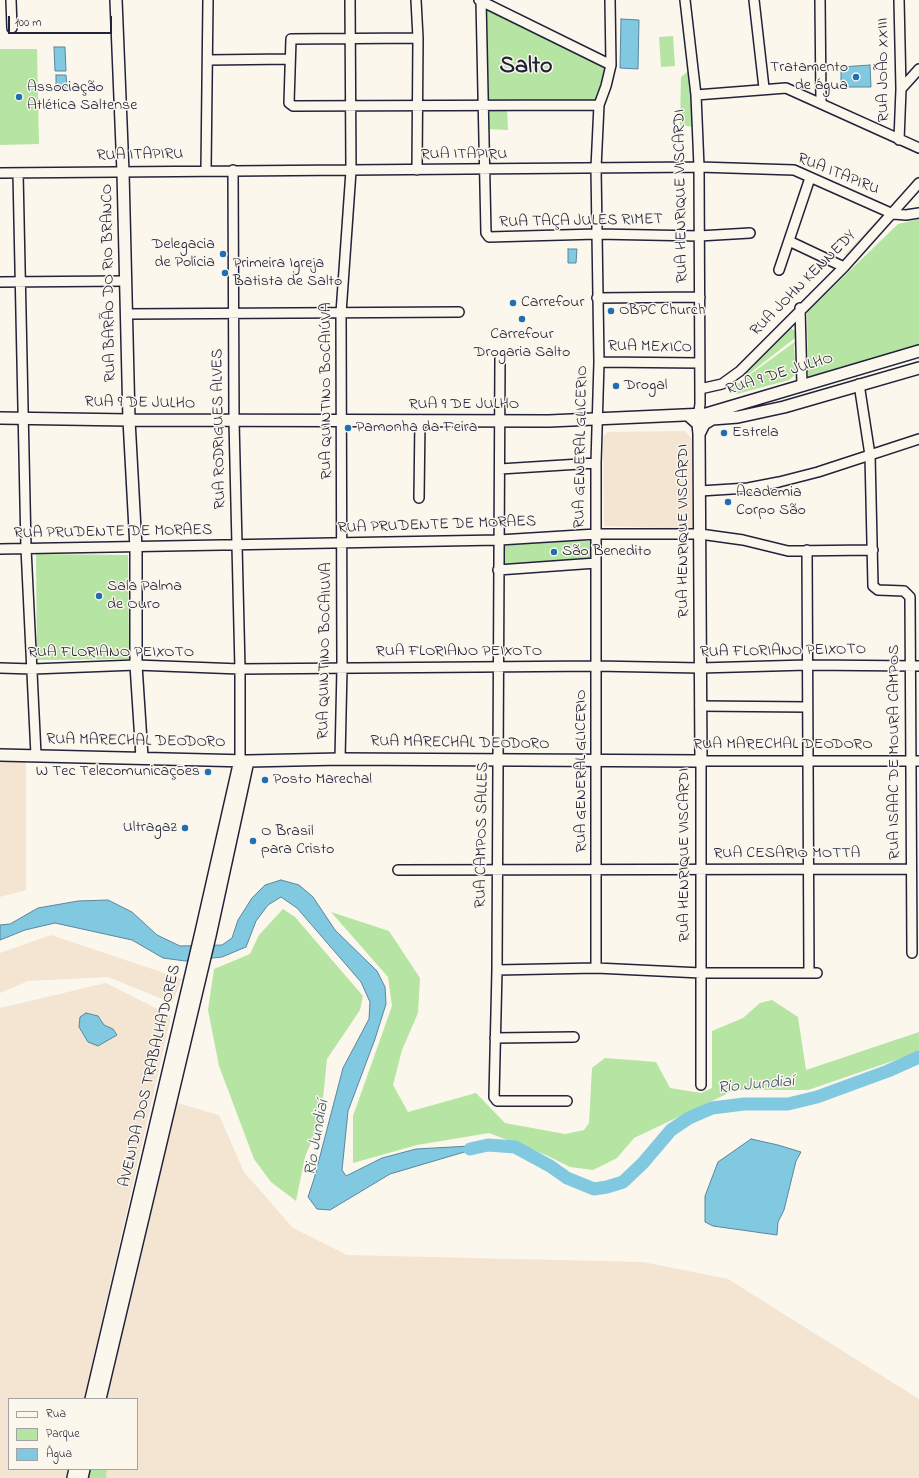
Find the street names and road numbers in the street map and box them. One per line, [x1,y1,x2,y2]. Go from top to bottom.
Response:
street label: RUA JOÃO XXIII [874,18,894,122]
street label: RUA HENRIQUE VISCARDI [671,109,693,283]
street label: RUA ITAPIRU [421,145,507,165]
street label: RUA ITAPIRU [97,146,183,166]
street label: RUA ITAPIRU [794,150,882,200]
street label: RUA BARÃO DO RIO BRANCO [99,184,121,382]
street label: RUA TAÇA JULES RIMET [499,211,663,233]
street label: RUA JOHN KENNEDY [747,227,861,341]
street label: RUA QUINTINO BOCAIÚVA [317,302,337,480]
street label: RUA MEXICO [608,338,692,358]
street label: RUA RODRIGUES ALVES [209,348,231,510]
street label: RUA 9 DE JULHO [724,350,836,400]
street label: RUA GENERAL GLICERIO [571,365,593,529]
street label: RUA 9 DE JULHO [84,393,196,415]
street label: RUA 9 DE JULHO [409,395,519,415]
street label: RUA HENRIQUE VISCARDI [674,444,694,618]
street label: RUA PRUDENTE DE MORAES [337,513,537,539]
street label: RUA PRUDENTE DE MORAES [14,522,212,544]
street label: RUA QUINTINO BOCAIUVA [315,562,337,740]
street label: RUA FLORIANO PEIXOTO [700,641,866,663]
street label: RUA FLORIANO PEIXOTO [376,642,542,662]
street label: RUA FLORIANO PEIXOTO [28,643,194,663]
street label: RUA ISAAC DE MOURA CAMPOS [885,644,905,860]
street label: RUA GENERAL GLICERIO [572,690,592,852]
street label: RUA MARECHAL DEODORO [46,731,226,753]
street label: RUA MARECHAL DEODORO [370,733,550,755]
street label: RUA MARECHAL DEODORO [693,735,873,755]
street label: RUA CAMPOS SALLES [472,762,494,908]
street label: RUA HENRIQUE VISCARDI [675,768,695,942]
street label: RUA CESARIO MOTTA [714,844,860,864]
street label: AVENIDA DOS TRABALHADORES [116,963,186,1189]

